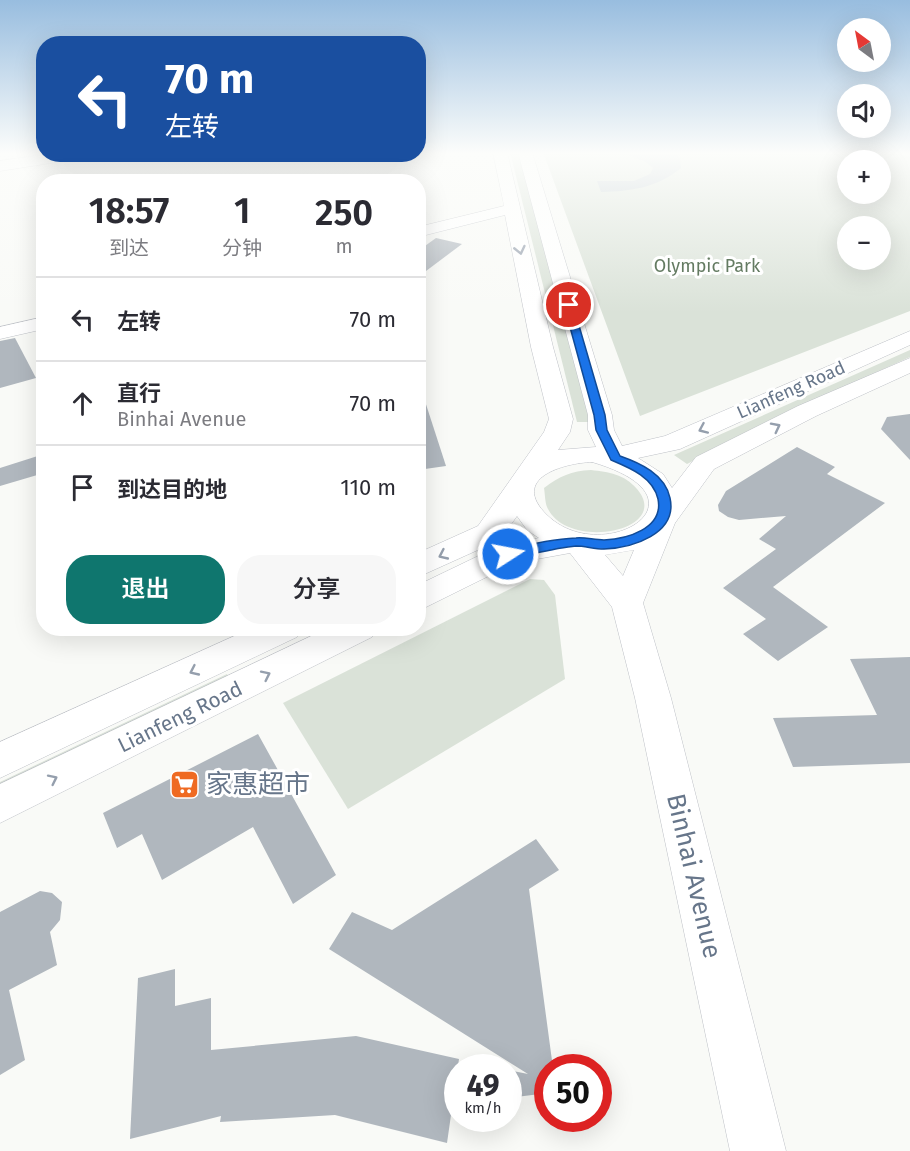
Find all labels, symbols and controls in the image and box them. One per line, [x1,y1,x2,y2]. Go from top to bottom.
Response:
north arrow [837,18,891,72]
map controls [837,18,891,270]
text: 70 m [165,54,254,104]
icon: left [66,60,144,138]
button: sound [837,84,891,138]
text: 左转 [165,111,219,143]
button: + [837,150,891,204]
text: 18:57 [89,189,169,233]
text: 1 [234,189,250,233]
text: 250 [315,191,373,235]
button: − [837,216,891,270]
text: m [336,234,353,258]
text: 到达 [109,236,149,260]
text: 分钟 [222,236,262,260]
one-way arrow [513,245,526,255]
park label: Olympic Park [654,255,761,277]
pin [543,279,594,330]
icon: arrive [552,288,585,321]
icon: left [66,303,99,336]
text: 70 m [350,306,396,333]
text: 左转 [117,308,161,335]
street label: Lianfeng Road [733,356,849,424]
text: 直行 [117,380,161,407]
icon: ahead [66,387,99,420]
text: 70 m [350,390,396,417]
text: Binhai Avenue [117,407,246,431]
one-way arrow [698,422,709,434]
one-way arrow [770,423,780,434]
icon: arrive [66,471,99,504]
text: 110 m [340,474,396,501]
text: 到达目的地 [117,476,227,503]
position arrow [476,522,540,586]
one-way arrow [438,548,449,560]
button: 退出 [66,555,225,624]
button: 分享 [237,555,396,624]
one-way arrow [189,663,200,675]
one-way arrow [259,671,270,683]
street label: Lianfeng Road [113,676,247,758]
supermarket icon: 家惠超市 [169,768,201,800]
place label: 家惠超市 [206,769,310,800]
one-way arrow [46,774,57,786]
street label: Binhai Avenue [660,791,728,961]
speed limit sign: 50 [534,1054,612,1132]
text: 49 [466,1068,500,1104]
text: km/h [464,1099,502,1117]

